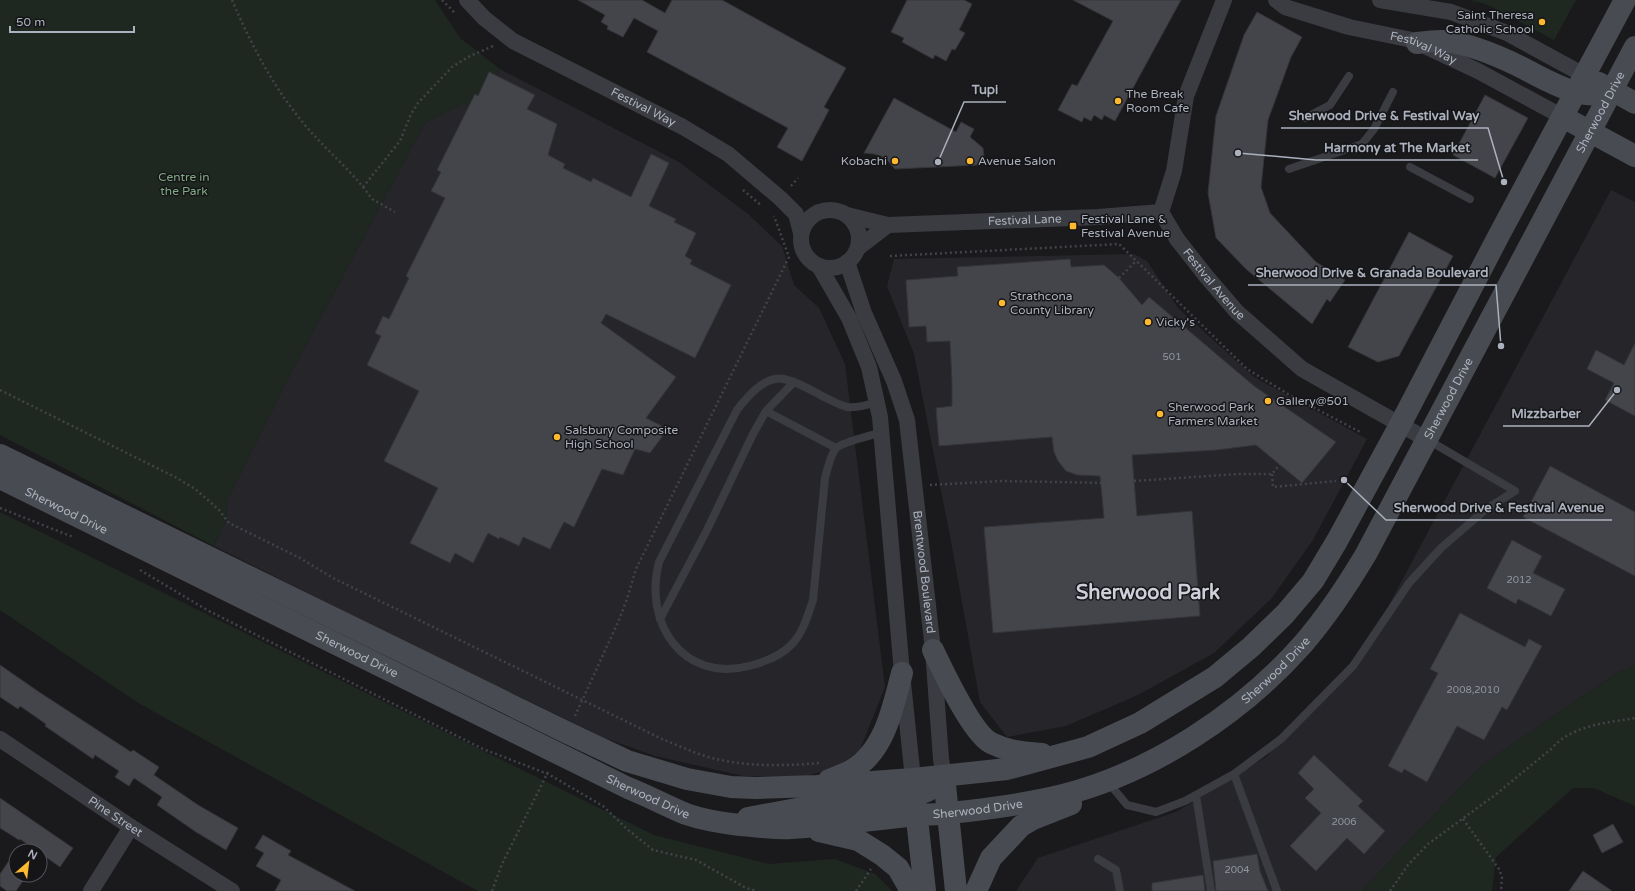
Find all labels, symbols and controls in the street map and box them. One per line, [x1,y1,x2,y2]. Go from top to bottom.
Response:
scale bar [10,8,134,34]
place label: Saint Theresa Catholic School [1446,8,1534,36]
text: 50 m [16,15,45,29]
marker: Saint Theresa Catholic School [1537,17,1547,27]
street label: Festival Way [1389,29,1460,67]
street label: Sherwood Drive [1573,69,1628,155]
callout: Tupi [964,77,1006,102]
text: Tupi [971,82,998,98]
street label: Festival Way [609,85,679,129]
place label: The Break Room Cafe [1126,87,1189,115]
marker: The Break Room Cafe [1113,96,1123,106]
callout: Sherwood Drive & Festival Way [1281,103,1488,128]
text: Sherwood Drive & Festival Way [1289,108,1479,124]
callout: Harmony at The Market [1316,135,1478,160]
text: Harmony at The Market [1324,140,1470,156]
place label: Kobachi [841,154,887,168]
place label: Avenue Salon [978,154,1056,168]
marker: Kobachi [890,156,900,166]
marker: Avenue Salon [965,156,975,166]
park label: Centre in the Park [158,170,210,198]
street label: Festival Lane [988,211,1062,228]
place label: Festival Lane & Festival Avenue [1081,212,1170,240]
marker: Festival Lane & Festival Avenue [1068,221,1078,231]
street label: Festival Avenue [1180,246,1248,323]
callout: Sherwood Drive & Granada Boulevard [1248,260,1496,285]
text: Sherwood Drive & Granada Boulevard [1256,265,1488,281]
place label: Strathcona County Library [1010,289,1094,317]
marker: Strathcona County Library [997,298,1007,308]
place label: Vicky's [1156,315,1195,329]
marker: Vicky's [1143,317,1153,327]
house number: 501 [1163,351,1181,363]
street label: Sherwood Drive [1421,355,1476,442]
place label: Gallery@501 [1276,394,1349,408]
marker: Gallery@501 [1263,396,1273,406]
place label: Sherwood Park Farmers Market [1168,400,1258,428]
callout: Mizzbarber [1503,401,1589,426]
text: Mizzbarber [1511,406,1582,422]
marker: Sherwood Park Farmers Market [1155,409,1165,419]
place label: Salsbury Composite High School [565,423,679,451]
marker: Salsbury Composite High School [552,432,562,442]
street label: Sherwood Drive [23,484,110,537]
callout: Sherwood Drive & Festival Avenue [1386,495,1612,520]
text: Sherwood Drive & Festival Avenue [1394,500,1605,516]
street label: Brentwood Boulevard [910,510,938,634]
house number: 2012 [1506,574,1532,586]
district label: Sherwood Park [1076,581,1220,605]
street label: Sherwood Drive [313,628,401,681]
street label: Sherwood Drive [1239,634,1313,707]
house number: 2008,2010 [1447,684,1499,696]
street label: Sherwood Drive [604,771,692,822]
street label: Pine Street [86,793,146,840]
street label: Sherwood Drive [933,796,1024,821]
house number: 2006 [1331,816,1357,828]
north arrow [8,843,48,883]
text: N [26,847,39,862]
house number: 2004 [1224,864,1250,876]

